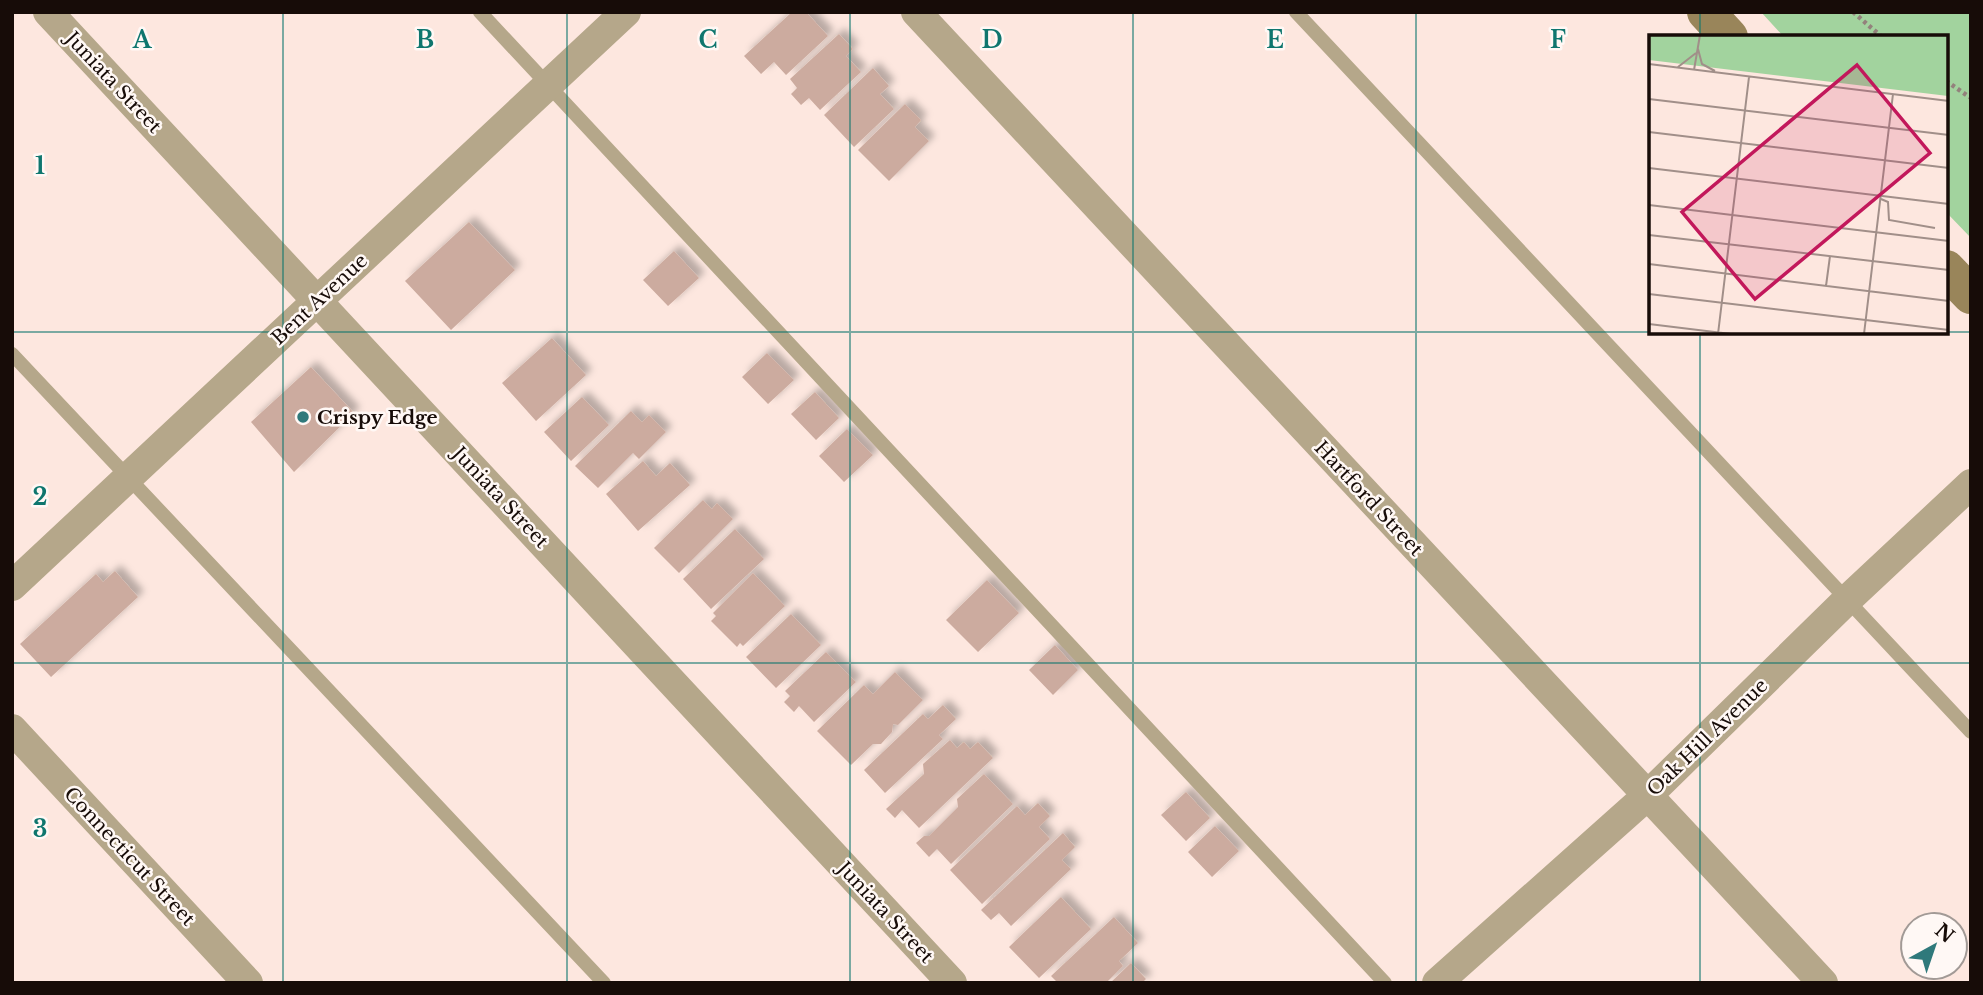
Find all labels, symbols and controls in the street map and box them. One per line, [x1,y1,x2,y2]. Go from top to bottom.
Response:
street label: Juniata Street [59,25,167,138]
text: A [132,26,153,54]
text: B [416,26,434,54]
text: C [699,26,717,54]
text: D [981,26,1003,54]
text: E [1266,26,1284,54]
text: F [1550,26,1566,54]
inset map [1649,35,1948,334]
text: 1 [35,152,45,180]
street label: Bent Avenue [267,249,372,350]
place label: Crispy Edge [317,406,438,429]
marker: Crispy Edge [295,409,311,425]
street label: Hartford Street [1310,436,1428,561]
street label: Juniata Street [446,440,554,553]
text: 2 [33,483,47,511]
street label: Oak Hill Avenue [1642,674,1772,801]
street label: Connecticut Street [59,782,200,931]
text: 3 [33,815,47,843]
street label: Juniata Street [831,855,939,968]
north arrow [1899,911,1969,981]
text: N [1930,919,1959,948]

